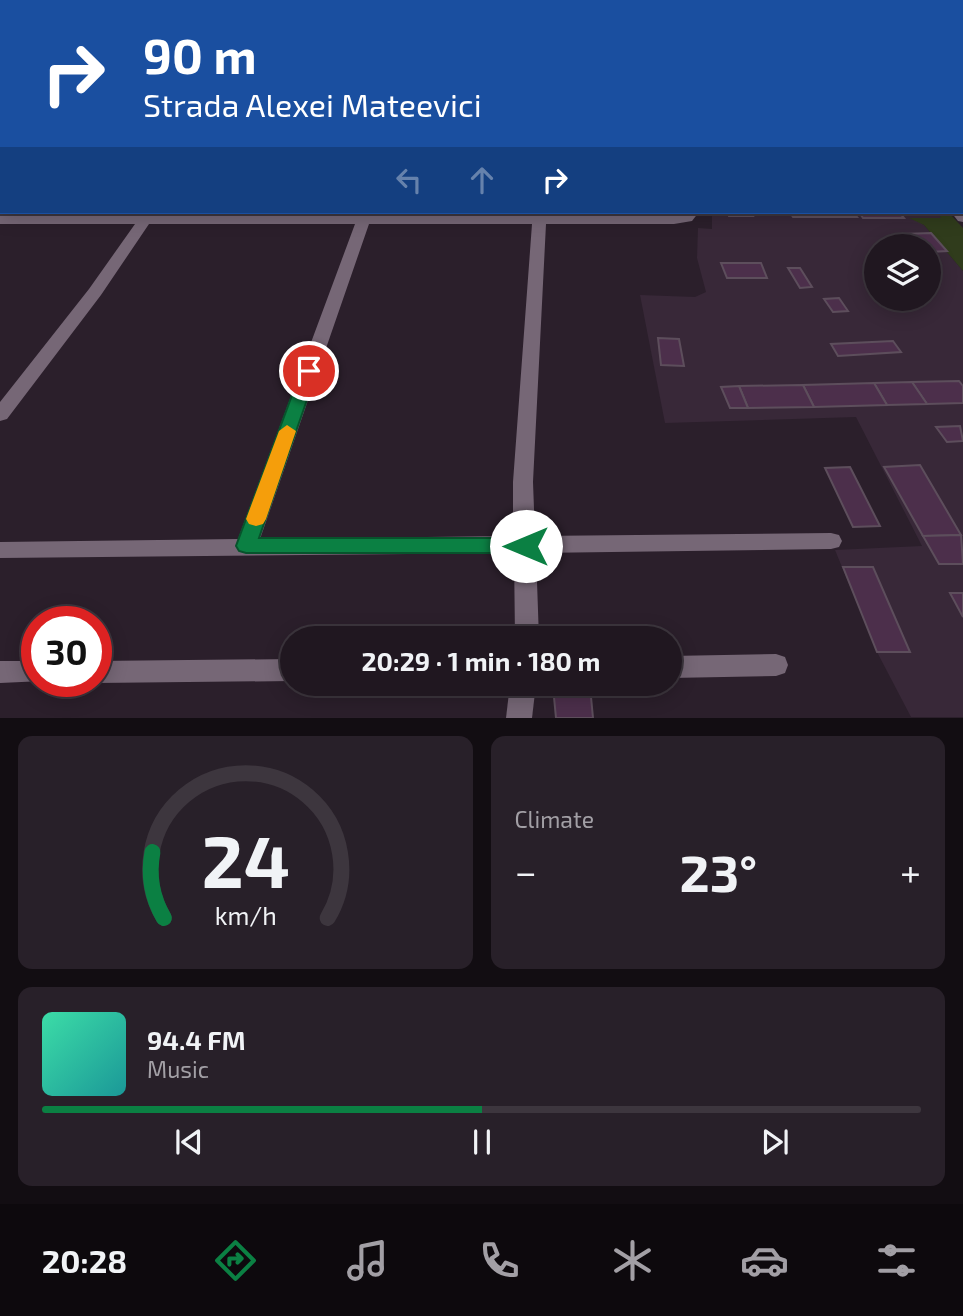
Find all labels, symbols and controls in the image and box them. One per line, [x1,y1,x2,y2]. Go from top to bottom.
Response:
text: 90 m [143,25,257,84]
icon: right [28,28,119,119]
text: Strada Alexei Mateevici [143,85,482,123]
icon: left [390,161,428,199]
icon: ahead [463,161,501,199]
icon: right [536,161,574,199]
map controls [864,234,941,311]
button: layers [864,234,941,311]
pin [279,341,339,401]
icon: arrive [290,352,328,390]
position arrow [489,509,563,583]
speed limit sign: 30 [21,606,112,697]
text: 20:29 · 1 min · 180 m [361,645,601,676]
text: Climate [515,805,594,833]
text: 24 [201,816,290,904]
text: 23° [680,840,757,902]
text: − [515,848,537,894]
text: + [900,848,921,894]
text: km/h [214,900,276,930]
text: 94.4 FM [147,1024,246,1055]
text: Music [147,1055,209,1083]
icon: previous [170,1123,208,1161]
icon: pause [463,1123,501,1161]
icon: next [756,1123,794,1161]
icon: directions [211,1236,260,1285]
icon: music [343,1236,392,1285]
icon: phone [475,1236,524,1285]
icon: climate [608,1236,657,1285]
icon: car [740,1236,789,1285]
icon: filters [872,1236,921,1285]
text: 20:28 [42,1241,127,1279]

